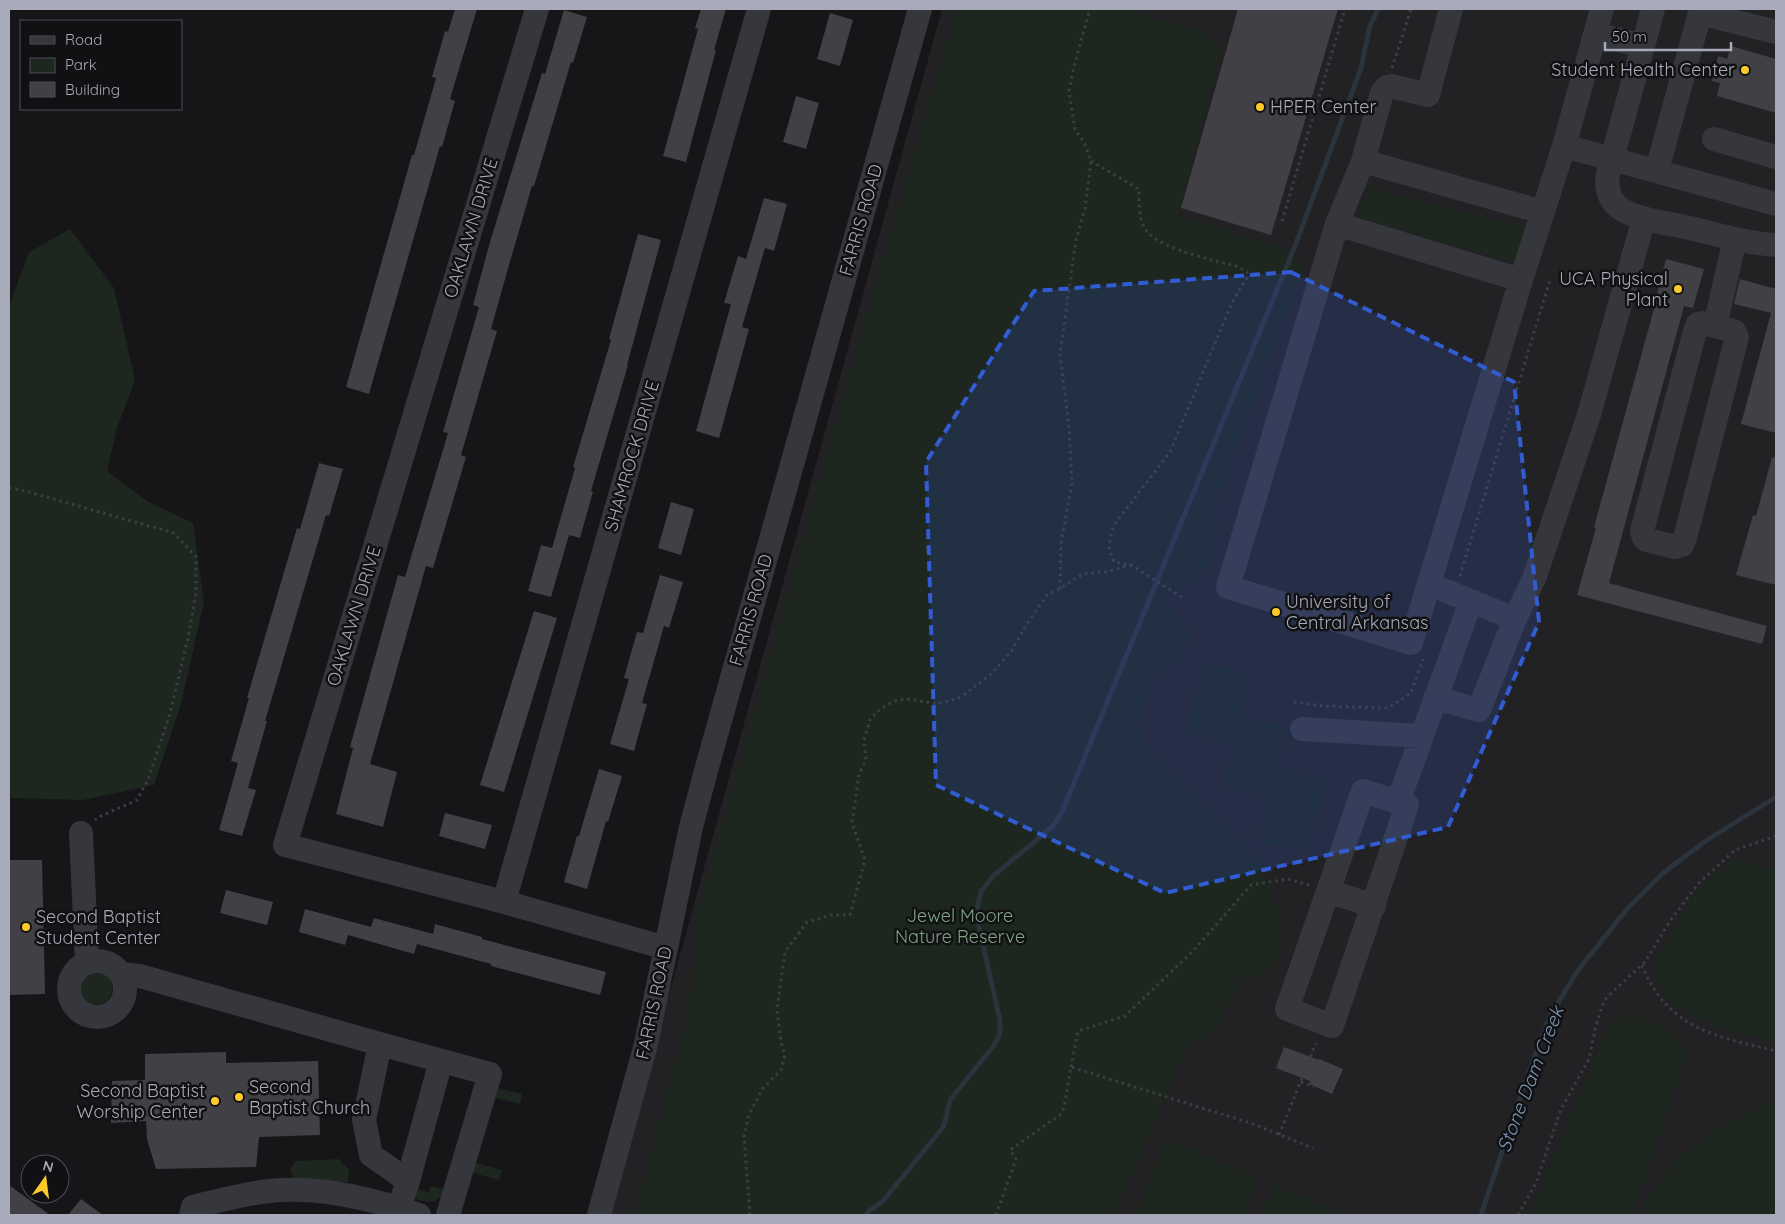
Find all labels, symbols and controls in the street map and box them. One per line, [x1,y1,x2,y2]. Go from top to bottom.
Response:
legend [20,20,182,110]
scale bar [1605,20,1731,52]
text: 50 m [1612,27,1647,46]
text: Road [65,30,102,49]
text: Park [65,55,97,74]
place label: Student Health Center [1551,58,1735,81]
marker: Student Health Center [1739,64,1751,76]
text: Building [65,80,120,99]
place label: HPER Center [1270,95,1376,118]
marker: HPER Center [1254,101,1266,113]
street label: OAKLAWN DRIVE [438,155,503,301]
street label: FARRIS ROAD [834,161,887,278]
place label: UCA Physical Plant [1559,267,1668,311]
marker: UCA Physical Plant [1672,283,1684,295]
street label: SHAMROCK DRIVE [599,378,664,534]
street label: OAKLAWN DRIVE [321,543,386,689]
street label: FARRIS ROAD [724,551,777,668]
place label: University of Central Arkansas [1286,590,1429,634]
marker: University of Central Arkansas [1270,606,1282,618]
park label: Jewel Moore Nature Reserve [895,904,1025,948]
place label: Second Baptist Student Center [36,905,161,949]
marker: Second Baptist Student Center [20,921,32,933]
street label: FARRIS ROAD [630,944,677,1062]
water label: Stone Dam Creek [1491,1001,1569,1155]
place label: Second Baptist Church [249,1075,370,1119]
place label: Second Baptist Worship Center [76,1079,205,1123]
marker: Second Baptist Church [233,1091,245,1103]
marker: Second Baptist Worship Center [209,1095,221,1107]
north arrow [20,1154,70,1204]
text: N [41,1156,55,1176]

